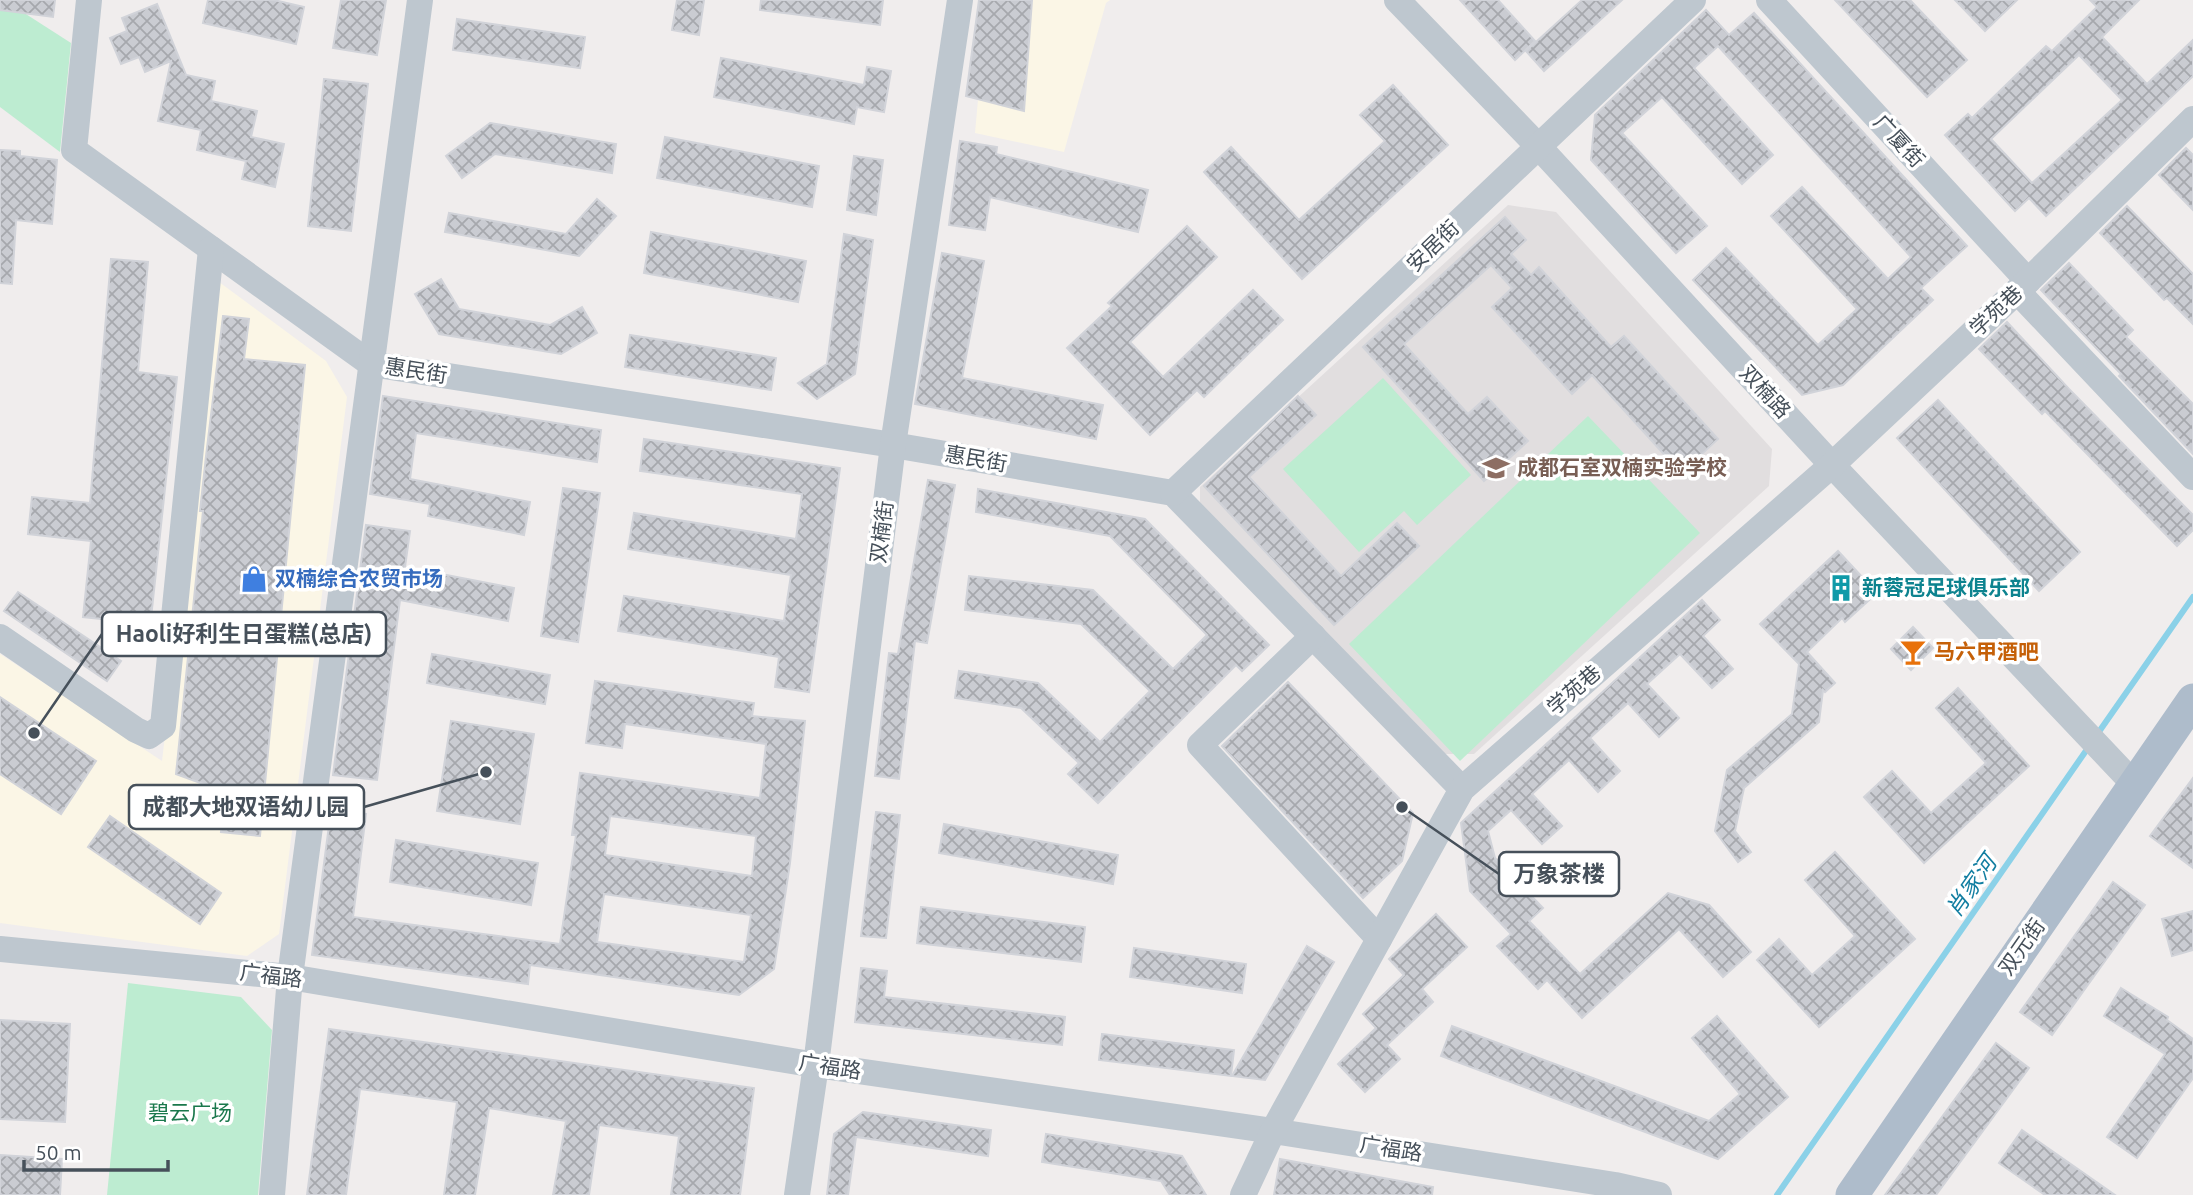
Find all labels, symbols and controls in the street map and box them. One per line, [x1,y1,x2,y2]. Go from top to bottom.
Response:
street label: 广厦街 [1869,109,1930,172]
street label: 安居街 [1401,215,1463,276]
street label: 学苑巷 [1964,280,2027,341]
street label: 惠民街 [383,353,449,387]
street label: 双楠路 [1735,360,1796,423]
street label: 惠民街 [943,441,1009,475]
school or university icon: 成都石室双楠实验学校 [1481,453,1511,483]
place label: 成都石室双楠实验学校 [1517,455,1727,479]
street label: 双楠街 [865,499,897,565]
shop icon: 双楠综合农贸市场 [239,564,269,594]
place label: 双楠综合农贸市场 [275,566,443,590]
building icon: 新蓉冠足球俱乐部 [1826,573,1856,603]
place label: 新蓉冠足球俱乐部 [1862,575,2030,599]
callout: Haoli好利生日蛋糕(总店) [102,612,386,656]
text: Haoli好利生日蛋糕(总店) [116,621,372,647]
bar icon: 马六甲酒吧 [1898,637,1928,667]
place label: 马六甲酒吧 [1934,639,2039,663]
street label: 学苑巷 [1542,660,1605,719]
callout: 成都大地双语幼儿园 [129,785,364,829]
text: 成都大地双语幼儿园 [143,794,350,819]
water label: 肖家河 [1941,847,2003,921]
callout: 万象茶楼 [1499,852,1619,896]
text: 万象茶楼 [1513,861,1605,886]
street label: 双元街 [1993,914,2049,979]
street label: 广福路 [238,959,304,991]
street label: 广福路 [797,1049,863,1083]
park label: 碧云广场 [148,1100,232,1124]
scale bar [24,1128,168,1172]
street label: 广福路 [1358,1131,1424,1165]
text: 50 m [35,1140,82,1164]

